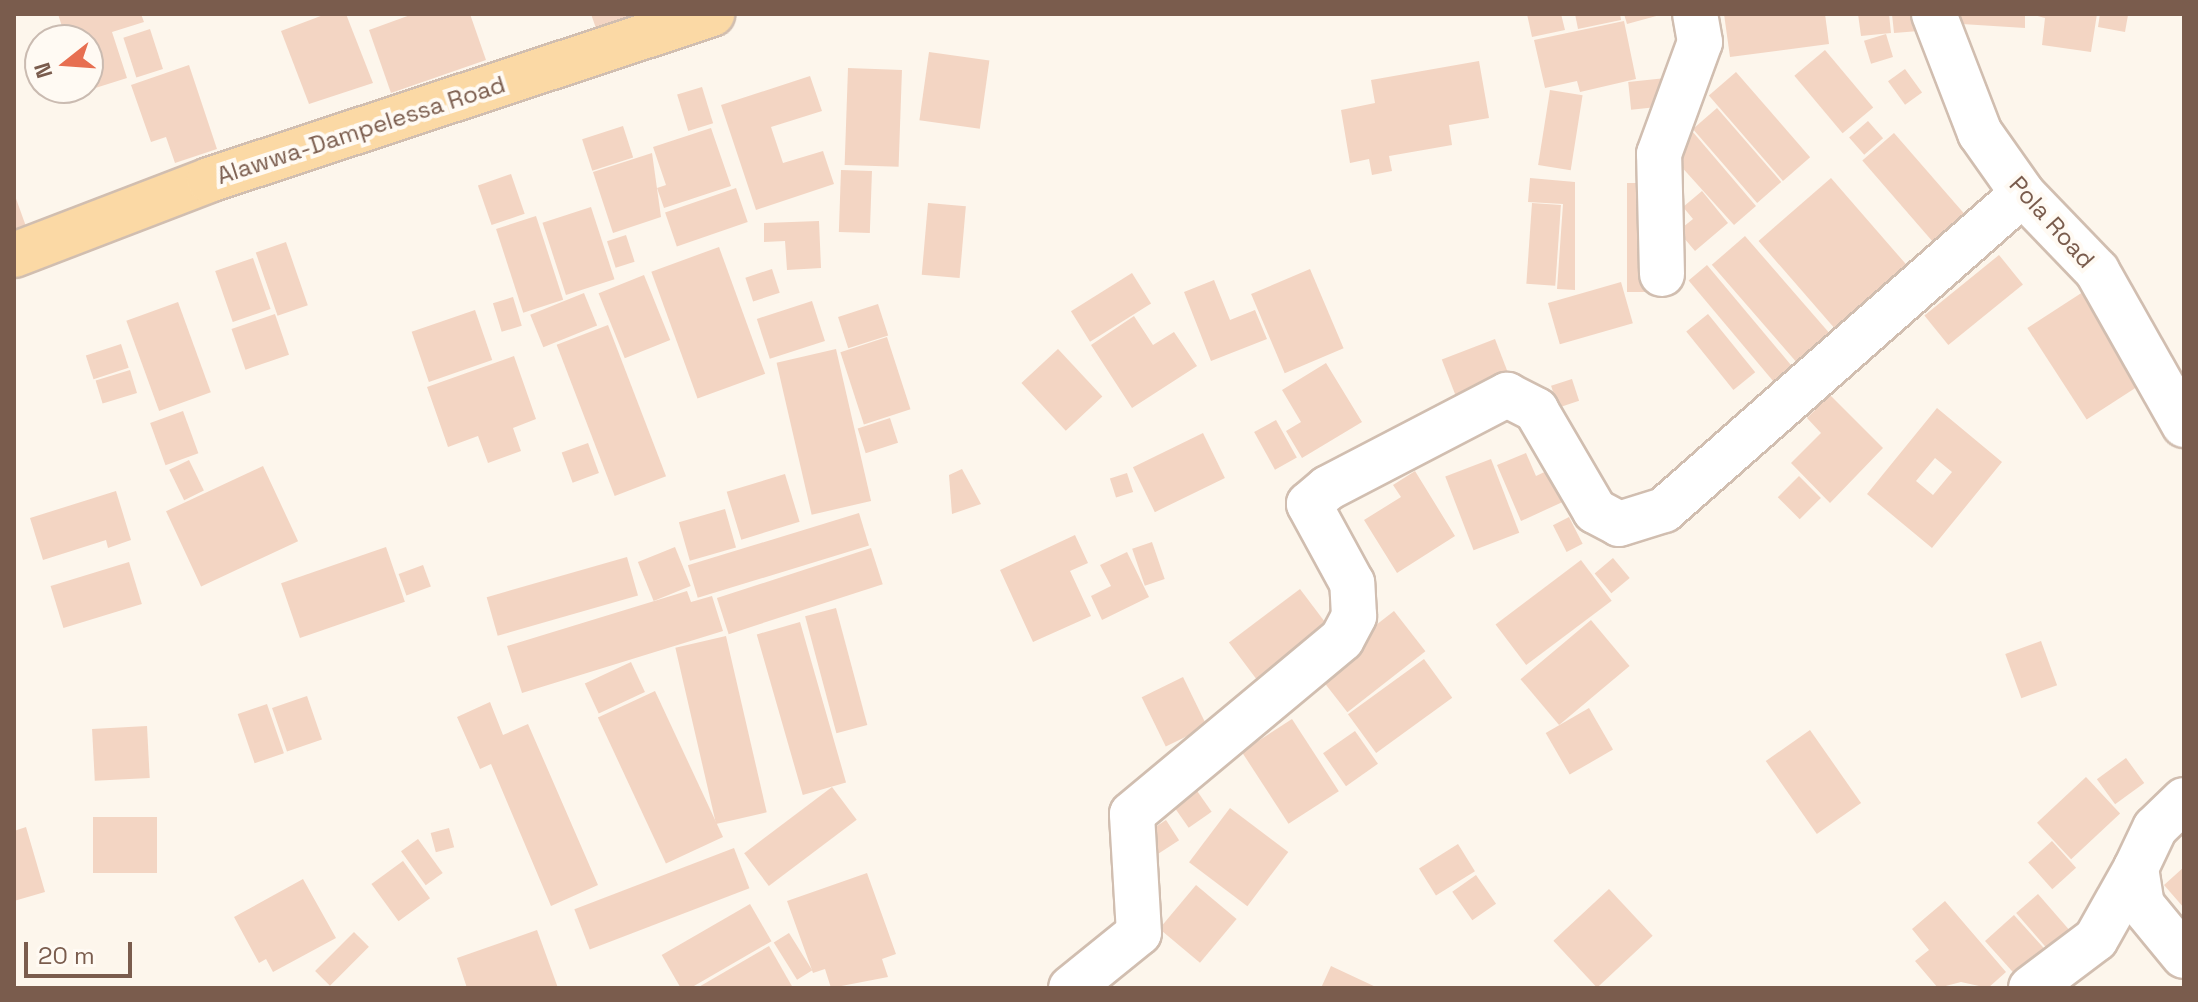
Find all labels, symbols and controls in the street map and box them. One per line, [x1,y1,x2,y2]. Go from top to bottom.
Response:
north arrow [24,24,104,104]
text: N [27,59,59,82]
street label: Alawwa-Dampelessa Road [213,70,509,190]
street label: Pola Road [2003,170,2101,274]
scale bar [28,926,136,976]
text: 20 m [38,940,95,971]

